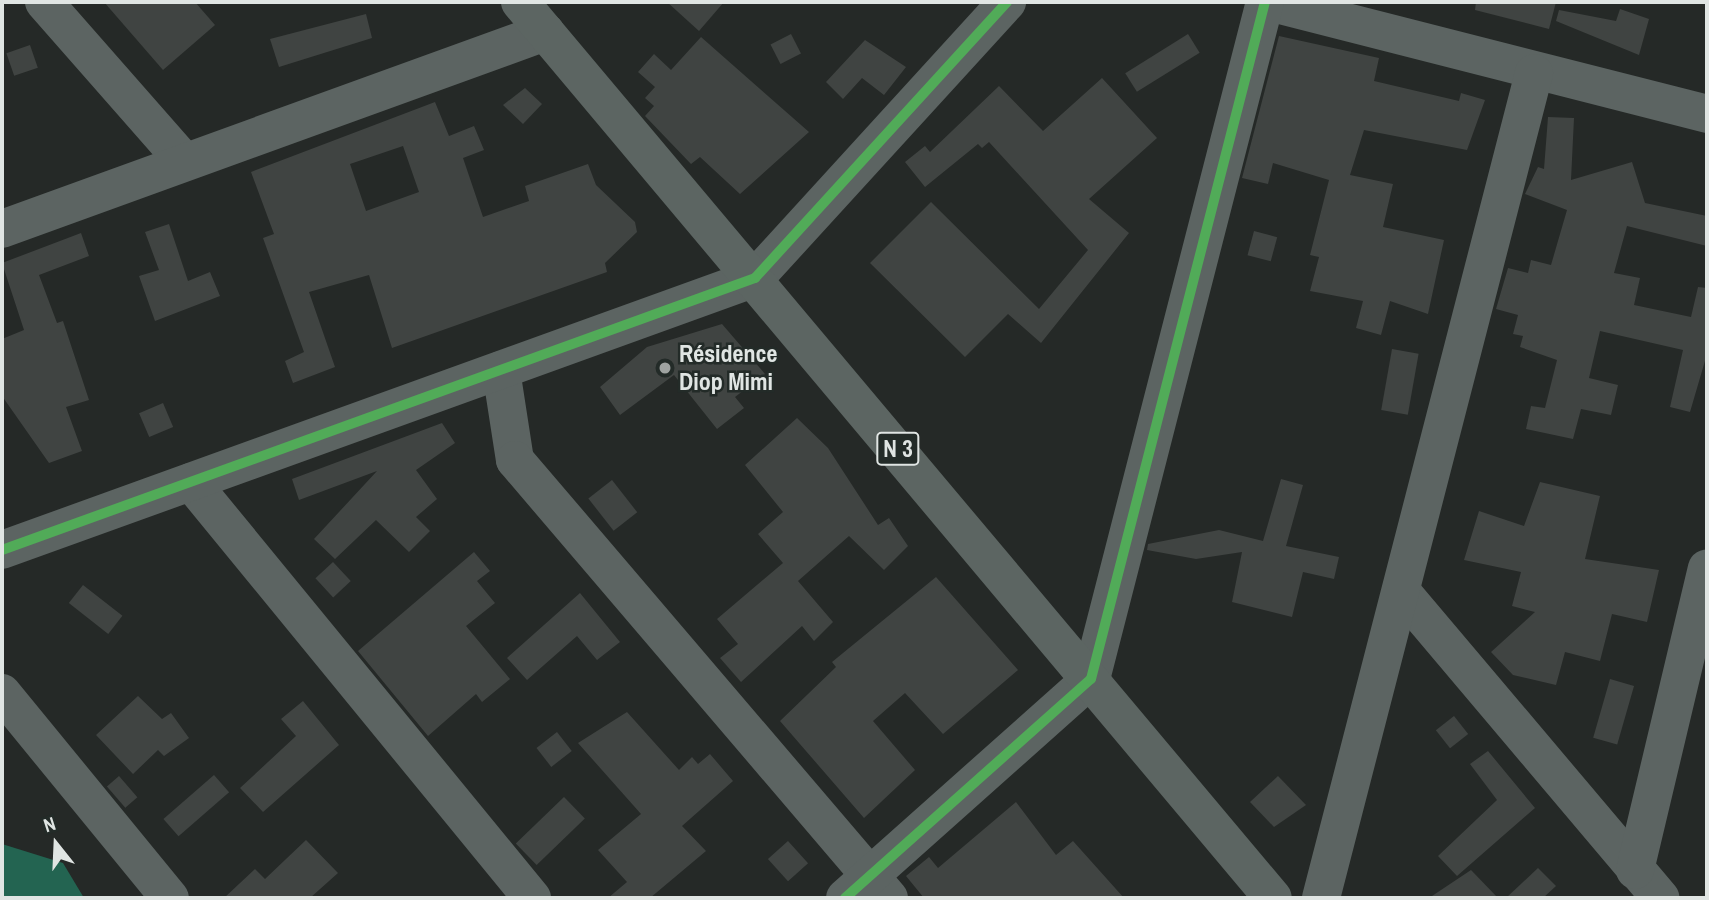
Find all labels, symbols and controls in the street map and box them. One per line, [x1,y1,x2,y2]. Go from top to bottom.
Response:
place label: Résidence Diop Mimi [679,340,777,396]
marker: Résidence Diop Mimi [657,360,673,376]
road number: N 3 [875,430,921,468]
north arrow [21,809,91,879]
text: N [40,810,59,838]

